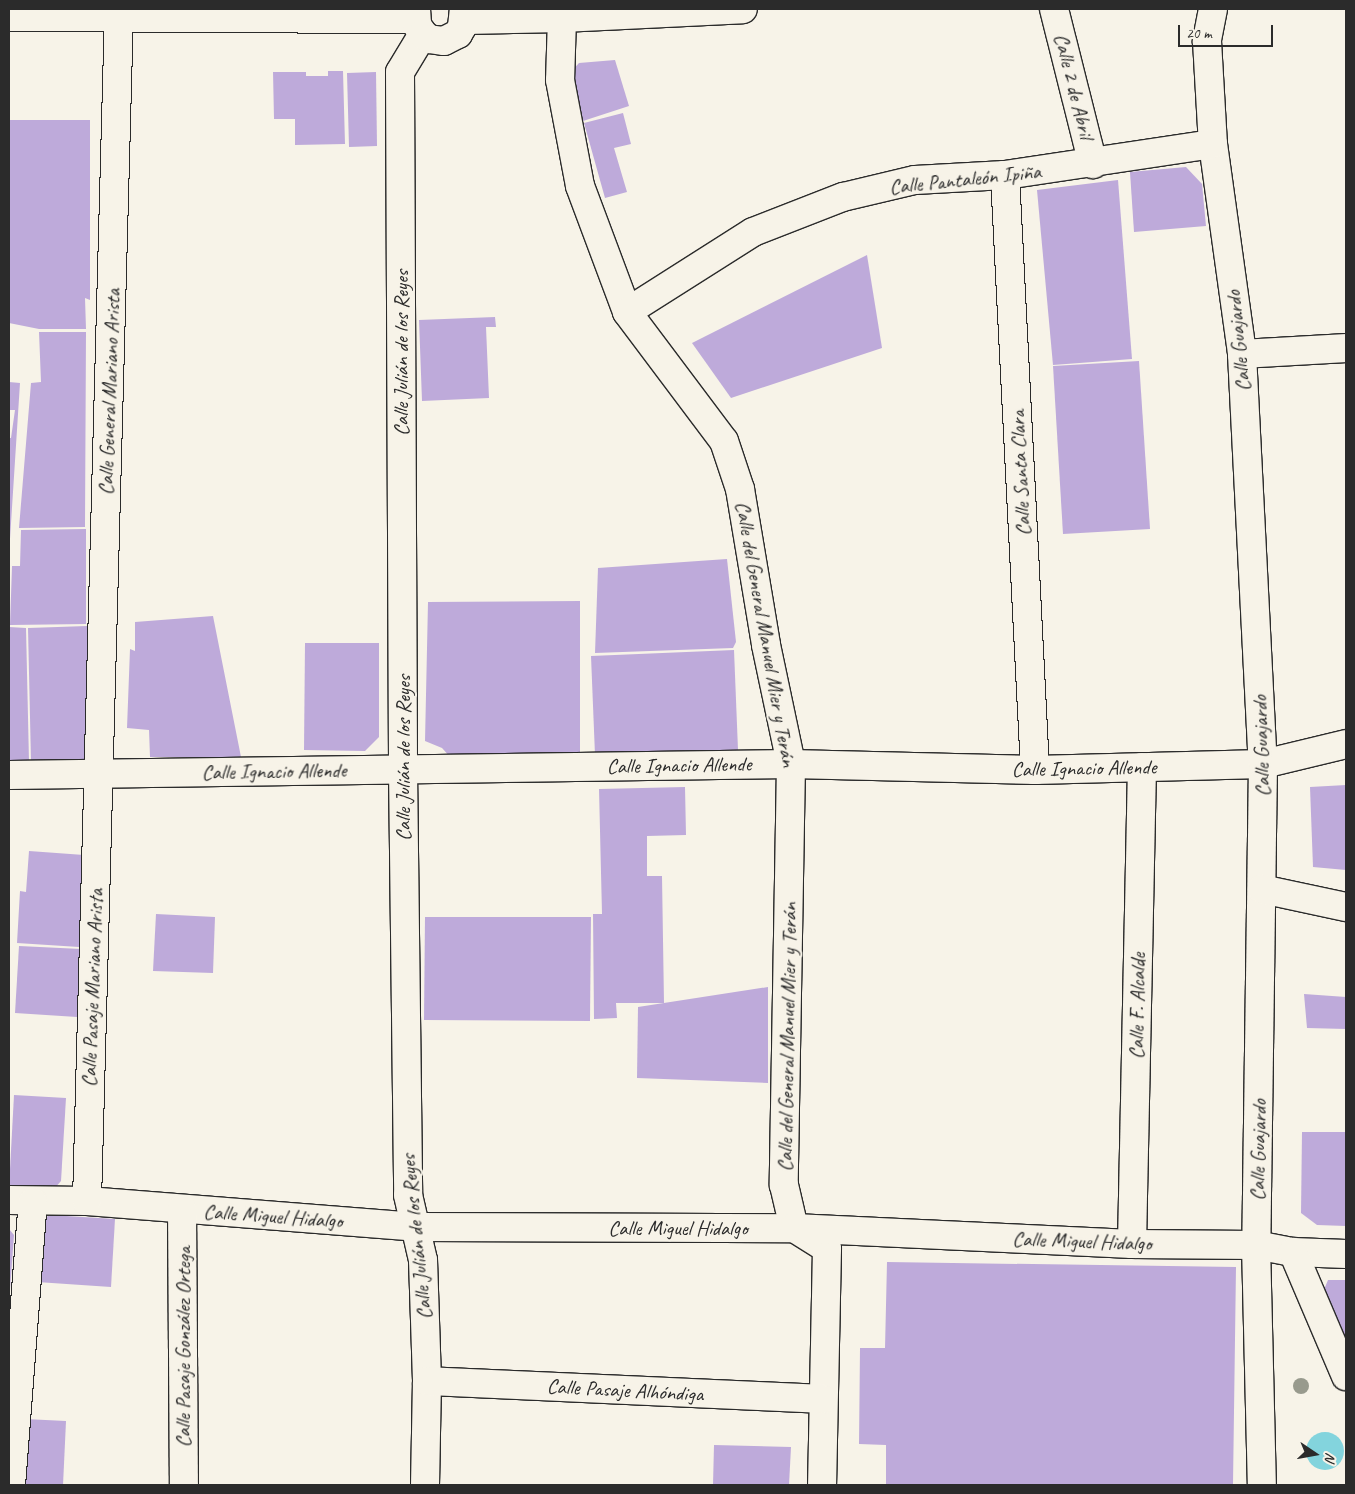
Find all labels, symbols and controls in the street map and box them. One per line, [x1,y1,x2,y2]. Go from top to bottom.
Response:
scale bar [1180,15,1275,47]
text: 20 m [1186,24,1212,43]
street label: Calle 2 de Abril [1049,31,1099,141]
street label: Calle Pantaleón Ipiña [888,159,1042,199]
street label: Calle Julián de los Reyes [388,270,414,436]
street label: Calle General Mariano Arista [93,288,125,496]
street label: Calle Guajardo [1220,290,1256,392]
street label: Calle Santa Clara [1004,409,1036,537]
street label: Calle del General Manuel Mier y Terán [730,500,802,768]
street label: Calle Julián de los Reyes [390,675,416,841]
street label: Calle Guajardo [1247,695,1275,797]
street label: Calle Ignacio Allende [606,751,752,779]
street label: Calle Ignacio Allende [1011,754,1157,782]
street label: Calle Ignacio Allende [201,757,347,785]
street label: Calle Pasaje Mariano Arista [76,888,108,1088]
street label: Calle del General Manuel Mier y Terán [772,902,802,1172]
street label: Calle F. Alcalde [1123,953,1151,1059]
street label: Calle Guajardo [1245,1099,1271,1201]
street label: Calle Julián de los Reyes [395,1153,437,1321]
street label: Calle Miguel Hidalgo [203,1199,343,1233]
street label: Calle Miguel Hidalgo [608,1215,748,1241]
street label: Calle Miguel Hidalgo [1012,1226,1152,1256]
street label: Calle Pasaje González Ortega [170,1247,196,1447]
street label: Calle Pasaje Alhóndiga [546,1373,704,1407]
north arrow [1290,1429,1340,1479]
text: N [1321,1451,1339,1463]

